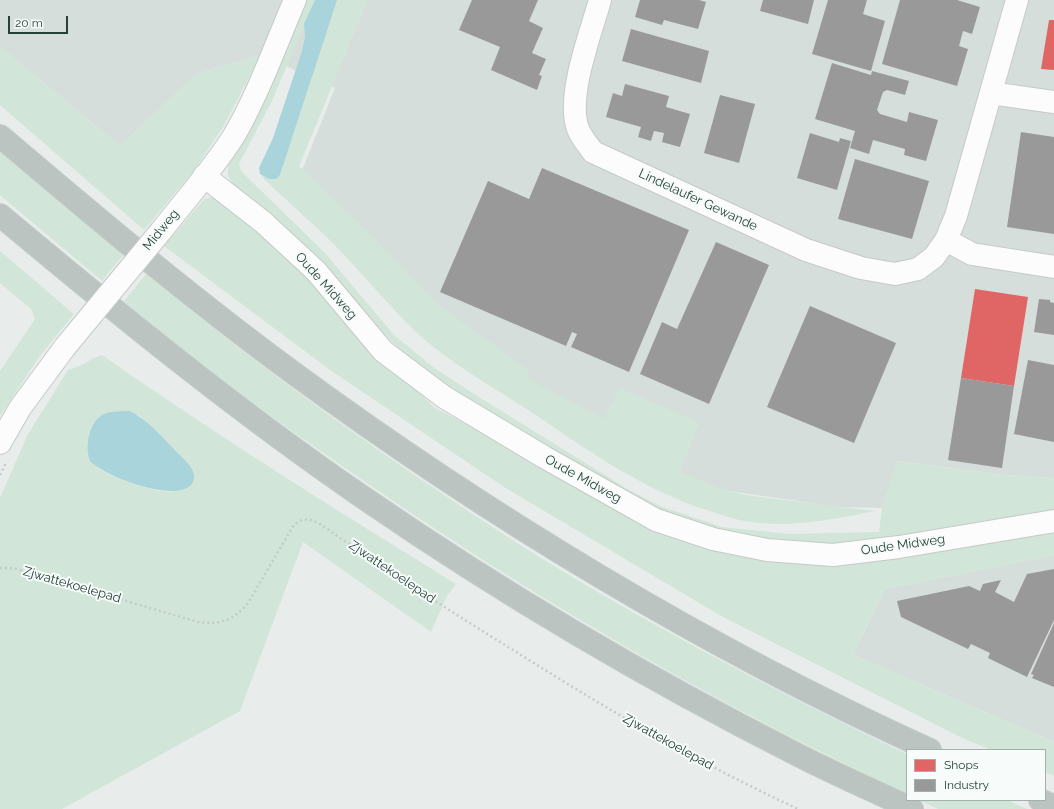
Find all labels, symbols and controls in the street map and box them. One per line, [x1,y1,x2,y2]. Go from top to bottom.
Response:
scale bar [10,8,70,34]
text: 20 m [15,16,43,30]
street label: Lindelaufer Gewande [636,166,760,234]
street label: Midweg [140,206,182,254]
street label: Oude Midweg [292,249,360,323]
street label: Oude Midweg [542,452,624,506]
street label: Oude Midweg [860,531,946,559]
street label: Zjwattekoelepad [346,537,438,607]
street label: Zjwattekoelepad [21,564,123,606]
street label: Zjwattekoelepad [620,711,716,773]
legend [906,749,1046,801]
text: Shops [944,758,979,772]
text: Industry [944,778,989,792]

